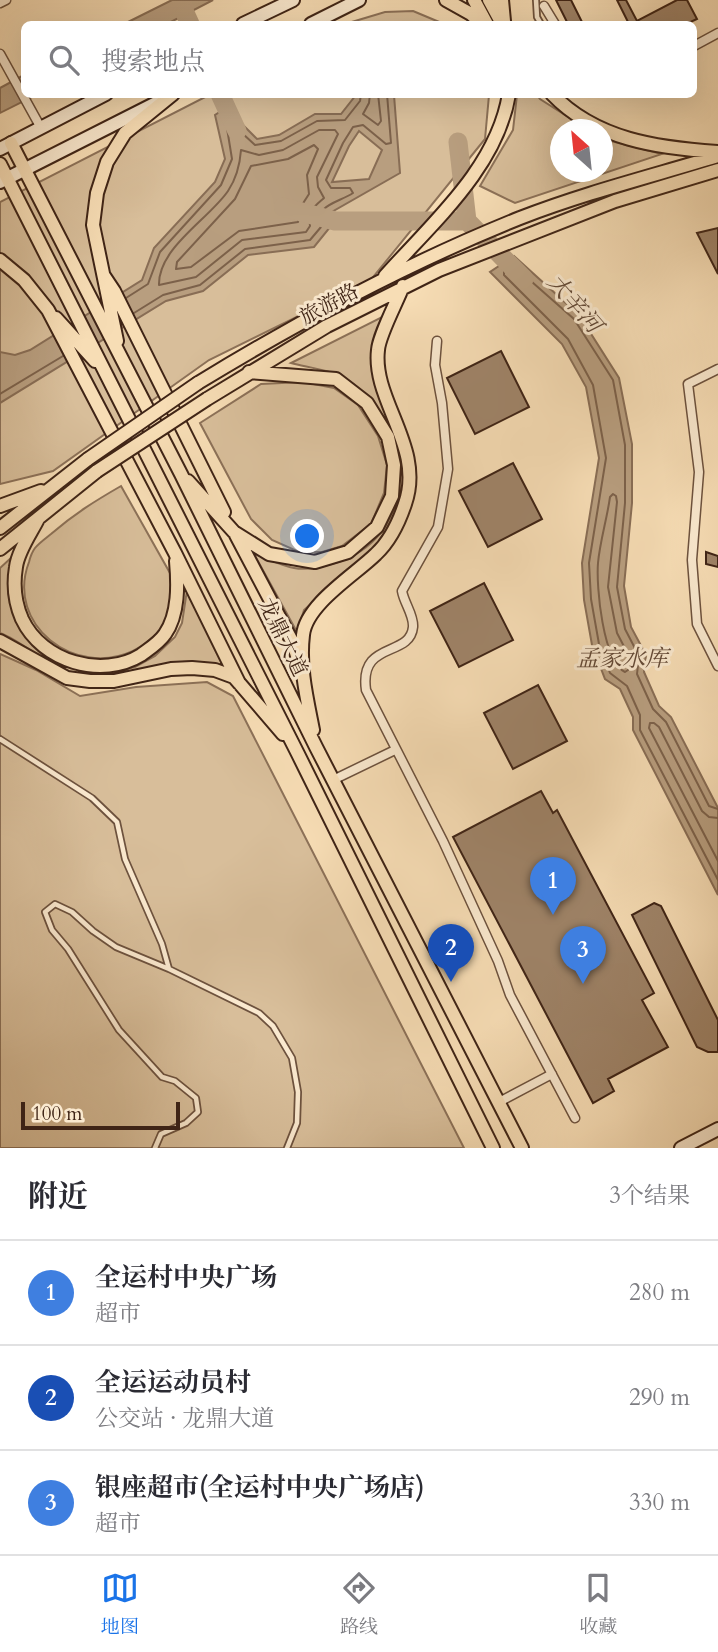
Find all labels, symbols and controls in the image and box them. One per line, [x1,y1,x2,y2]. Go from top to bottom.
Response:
search box [21,21,697,98]
icon: search [45,41,83,79]
text: 搜索地点 [101,44,205,79]
north arrow [550,119,613,182]
water label: 大辛河 [540,267,612,343]
street label: 旅游路 [295,277,364,332]
your location [290,519,324,553]
street label: 龙鼎大道 [251,593,314,681]
water label: 孟家水库 [576,643,672,674]
pin: 1 [530,857,576,915]
pin: 2 [428,924,474,982]
pin: 3 [560,926,606,984]
scale bar [21,1099,180,1131]
text: 100 m [32,1101,82,1127]
text: 附近 [28,1176,88,1217]
text: 3个结果 [609,1180,690,1211]
text: 全运村中央广场 [95,1260,277,1295]
text: 1 [45,1277,57,1308]
text: 280 m [629,1277,690,1308]
text: 超市 [95,1298,141,1329]
text: 全运运动员村 [95,1365,251,1400]
text: 2 [45,1382,57,1413]
text: 290 m [629,1382,690,1413]
text: 公交站 · 龙鼎大道 [95,1403,274,1434]
text: 银座超市(全运村中央广场店) [95,1470,425,1505]
text: 3 [45,1487,57,1518]
text: 330 m [629,1487,690,1518]
text: 超市 [95,1508,141,1539]
tab: 地图 [101,1569,139,1640]
tab: 路线 [340,1569,378,1640]
tab: 收藏 [579,1569,617,1640]

